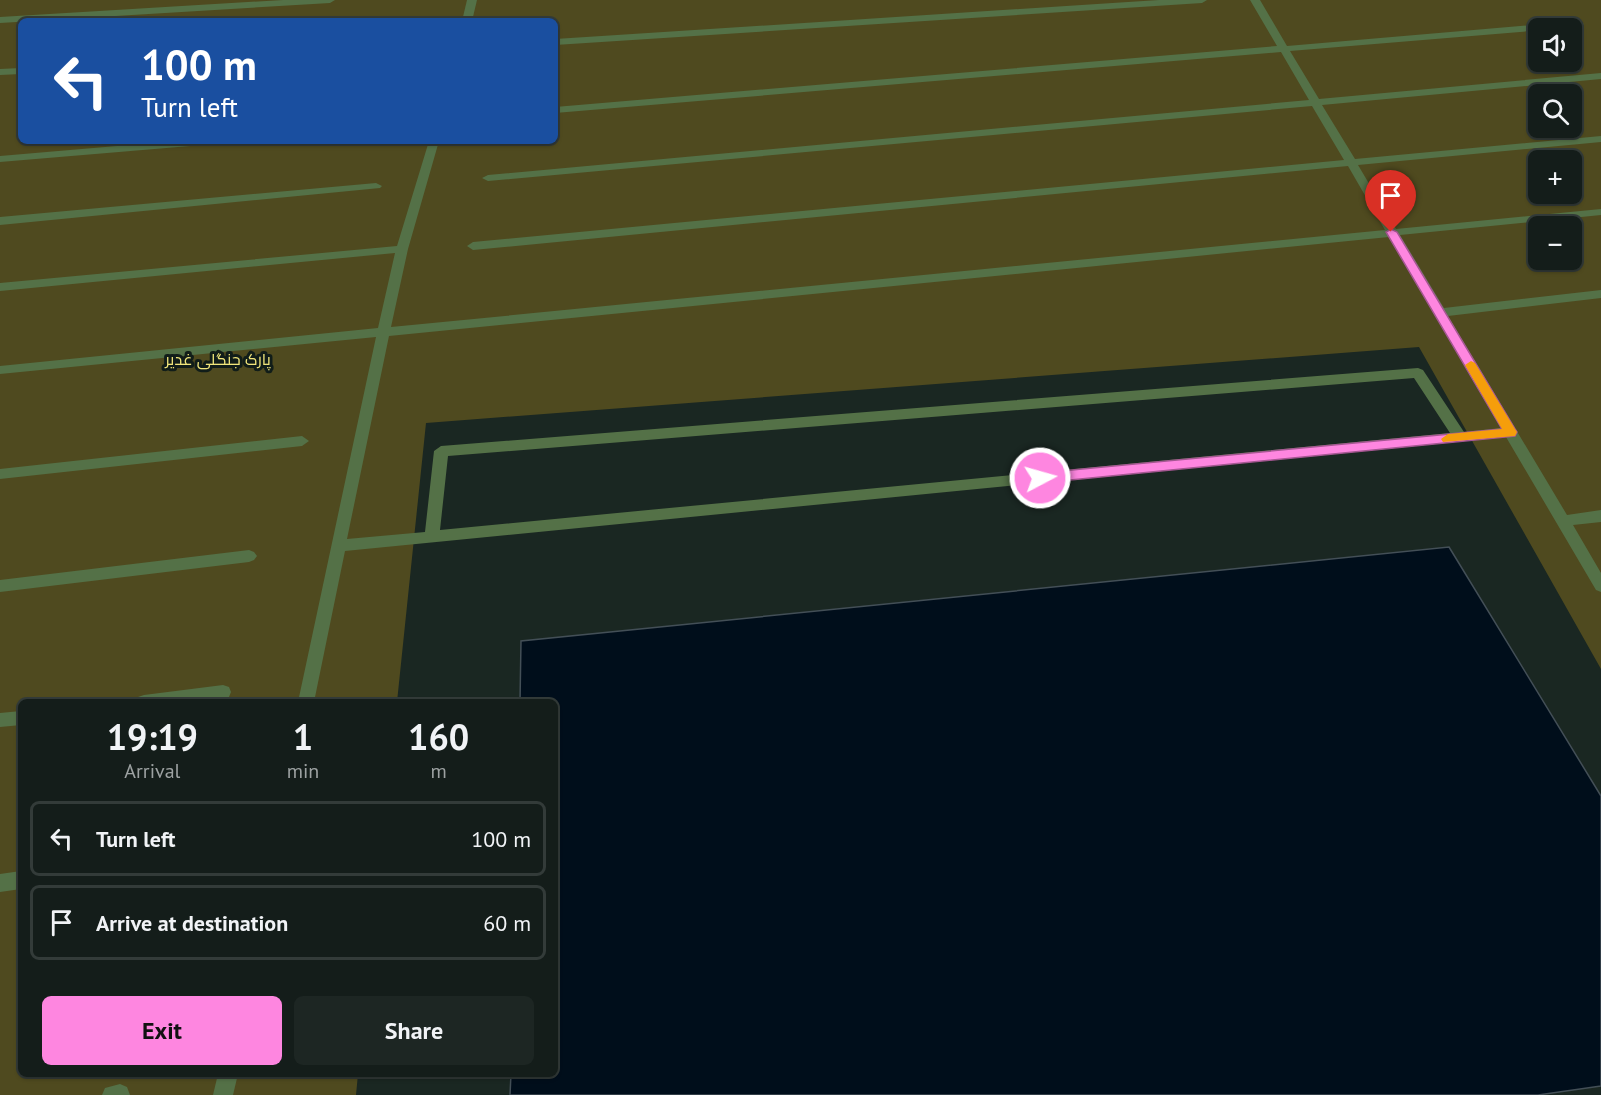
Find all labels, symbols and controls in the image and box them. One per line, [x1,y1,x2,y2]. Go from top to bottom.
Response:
map controls [1528,18,1582,270]
button: sound [1528,18,1582,72]
text: 100 m [141,37,257,92]
icon: left [42,42,120,120]
button: search [1528,84,1582,138]
text: Turn left [141,90,238,124]
button: + [1528,150,1582,204]
pin [1365,170,1416,232]
icon: arrive [1374,179,1407,212]
button: − [1528,216,1582,270]
park label: پارک جنگلی غدیر [164,349,271,371]
position arrow [1008,446,1072,510]
text: 19:19 [107,713,198,760]
text: 1 [293,713,313,760]
text: 160 [408,713,469,760]
text: Arrival [124,758,180,784]
text: min [287,758,319,784]
text: m [431,758,447,784]
icon: left [45,822,78,855]
text: Turn left [96,825,176,853]
text: 100 m [471,825,531,853]
icon: arrive [45,906,78,939]
text: Arrive at destination [96,909,288,937]
text: 60 m [483,909,531,937]
button: Exit [42,996,282,1065]
button: Share [294,996,534,1065]

